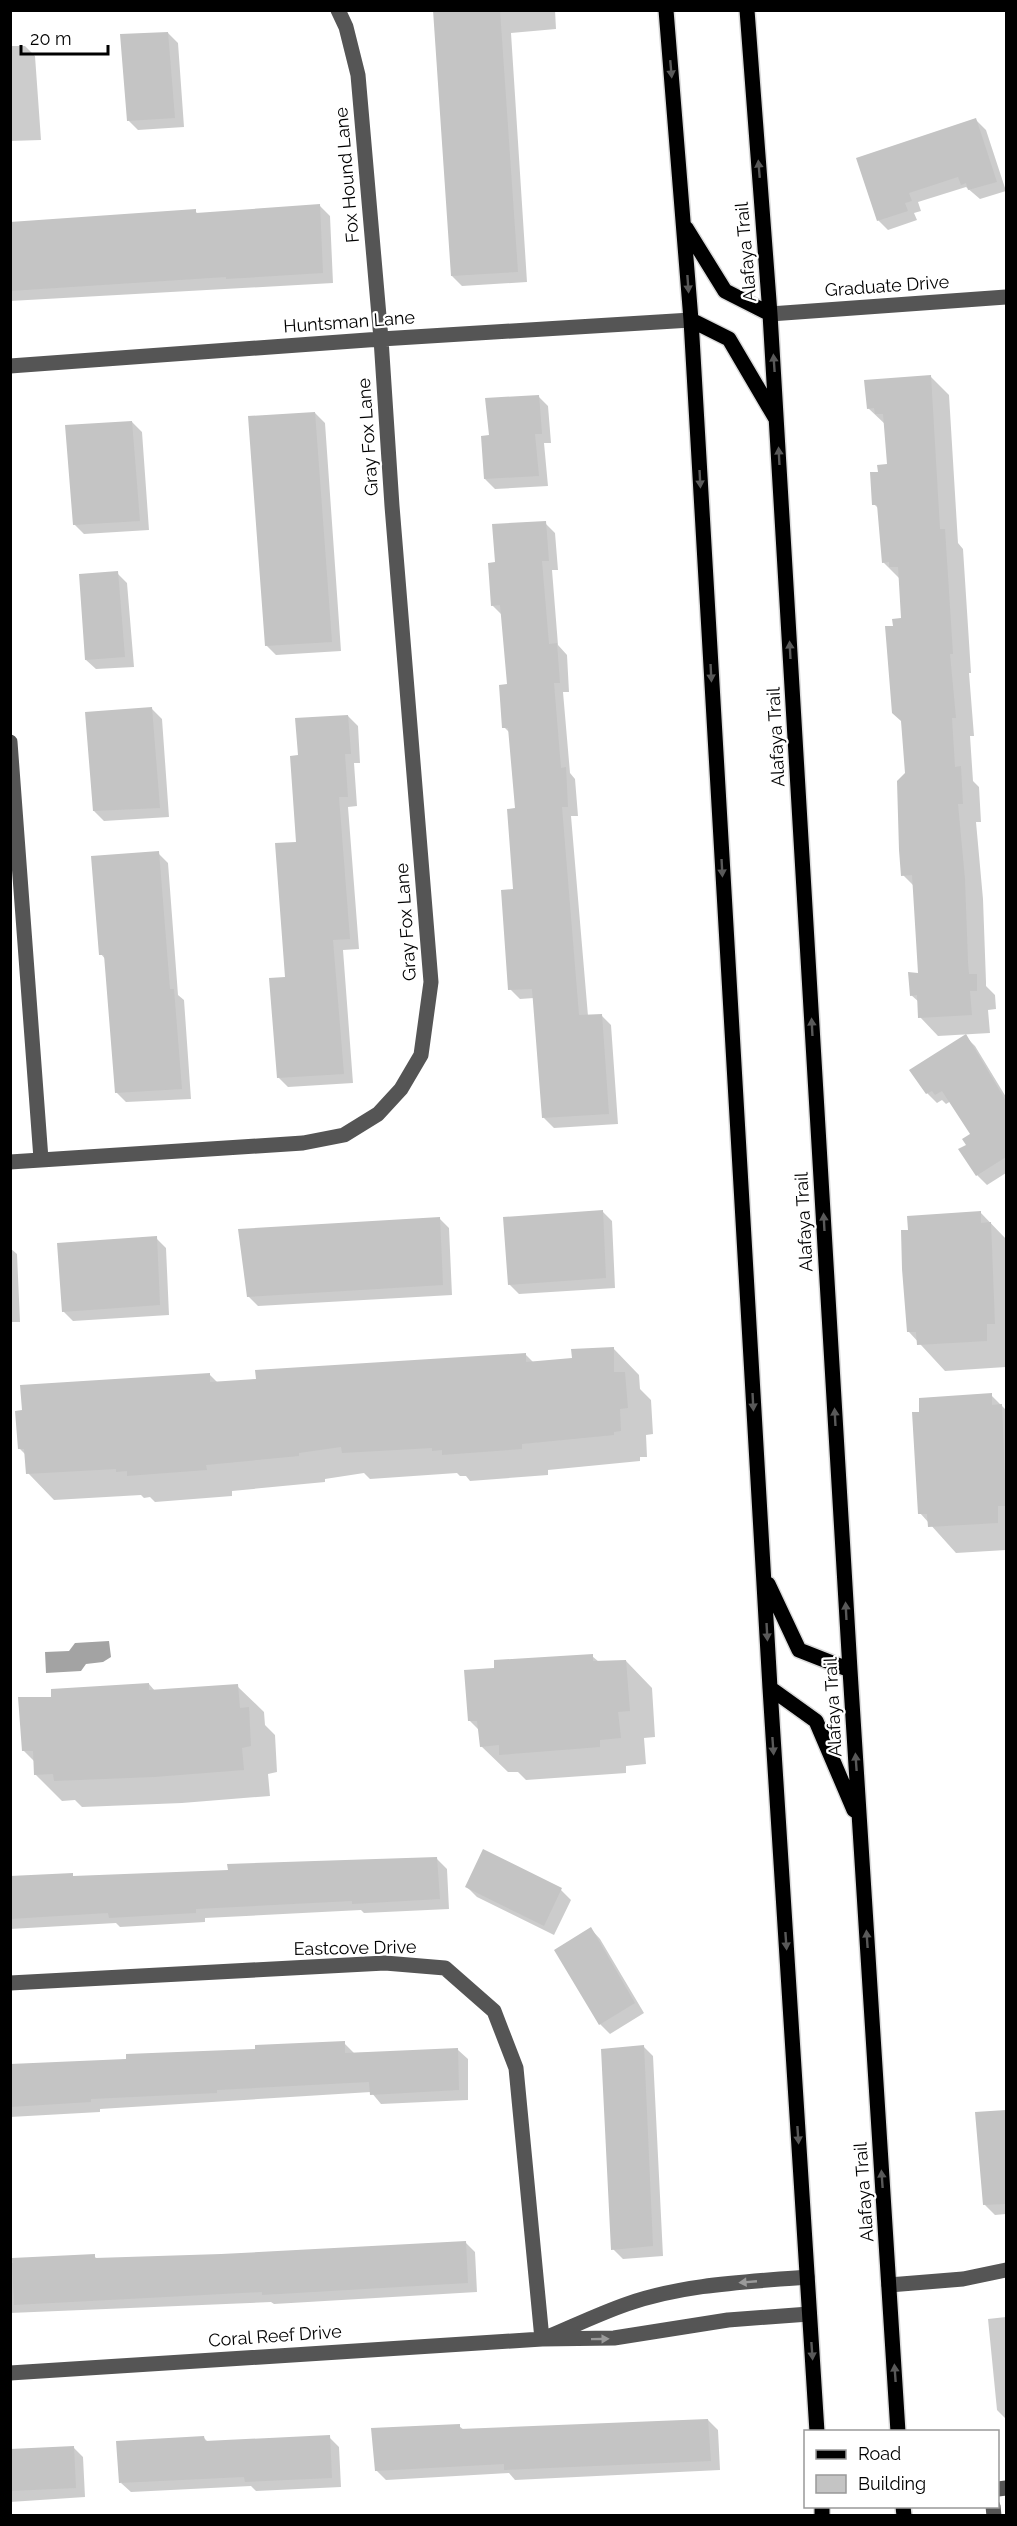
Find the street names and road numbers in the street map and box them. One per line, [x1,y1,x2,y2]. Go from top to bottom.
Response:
street label: Fox Hound Lane [330,106,363,244]
street label: Alafaya Trail [731,201,760,303]
street label: Graduate Drive [824,271,950,300]
street label: Huntsman Lane [282,306,416,337]
street label: Gray Fox Lane [353,377,382,497]
street label: Alafaya Trail [762,687,789,787]
street label: Gray Fox Lane [391,862,420,982]
street label: Alafaya Trail [790,1172,817,1272]
street label: Alafaya Trail [819,1657,846,1757]
street label: Eastcove Drive [293,1936,417,1959]
street label: Alafaya Trail [850,2141,877,2243]
street label: Coral Reef Drive [208,2320,343,2351]

